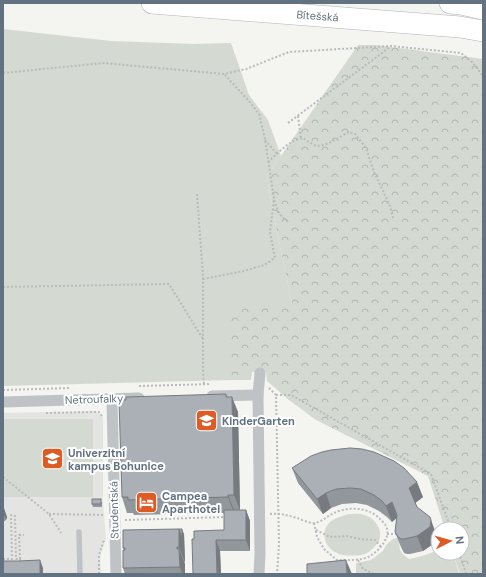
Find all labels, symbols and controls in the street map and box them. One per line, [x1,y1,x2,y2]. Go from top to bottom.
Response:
street label: Bítešská [296,7,339,25]
street label: Netroufalky [65,391,123,407]
school or university icon: KinderGarten [194,408,220,434]
place label: KinderGarten [222,414,295,428]
school or university icon: Univerzitní kampus Bohunice [40,446,66,472]
place label: Univerzitní kampus Bohunice [68,446,164,473]
street label: Studentská [106,481,122,539]
hotel icon: Campea Aparthotel [134,489,160,515]
place label: Campea Aparthotel [162,489,220,516]
north arrow [430,521,470,561]
text: N [453,535,467,545]

